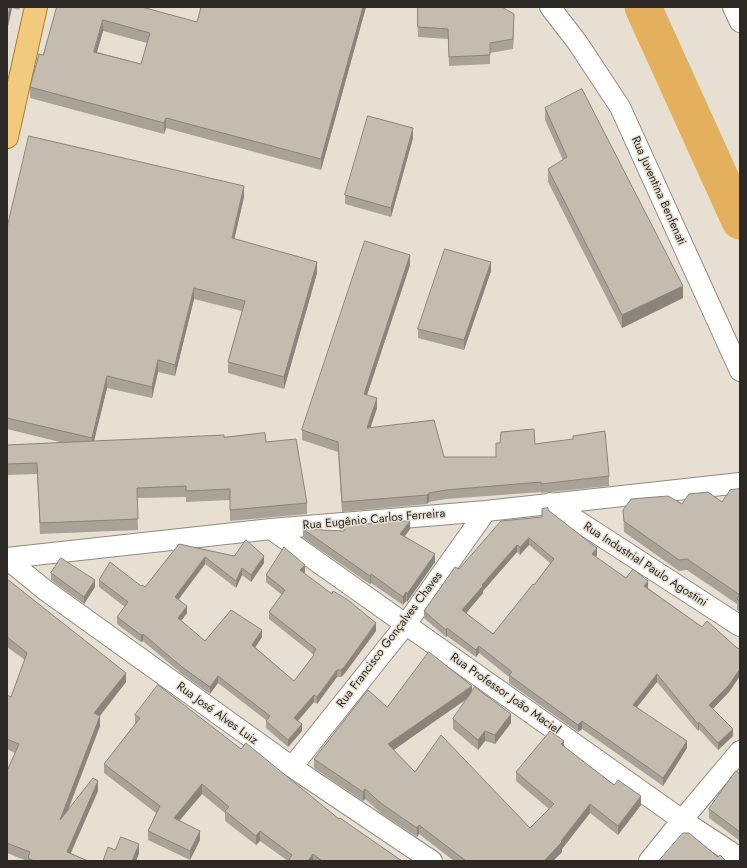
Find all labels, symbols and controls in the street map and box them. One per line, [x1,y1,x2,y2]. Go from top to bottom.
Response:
street label: Rua Juventina Benfenati [627,134,689,248]
street label: Rua Eugênio Carlos Ferreira [302,507,446,533]
street label: Rua Industrial Paulo Agostini [580,520,710,610]
street label: Rua Francisco Gonçalves Chaves [334,569,446,711]
street label: Rua Professor João Maciel [447,650,563,738]
street label: Rua José Alves Luiz [174,680,260,748]

